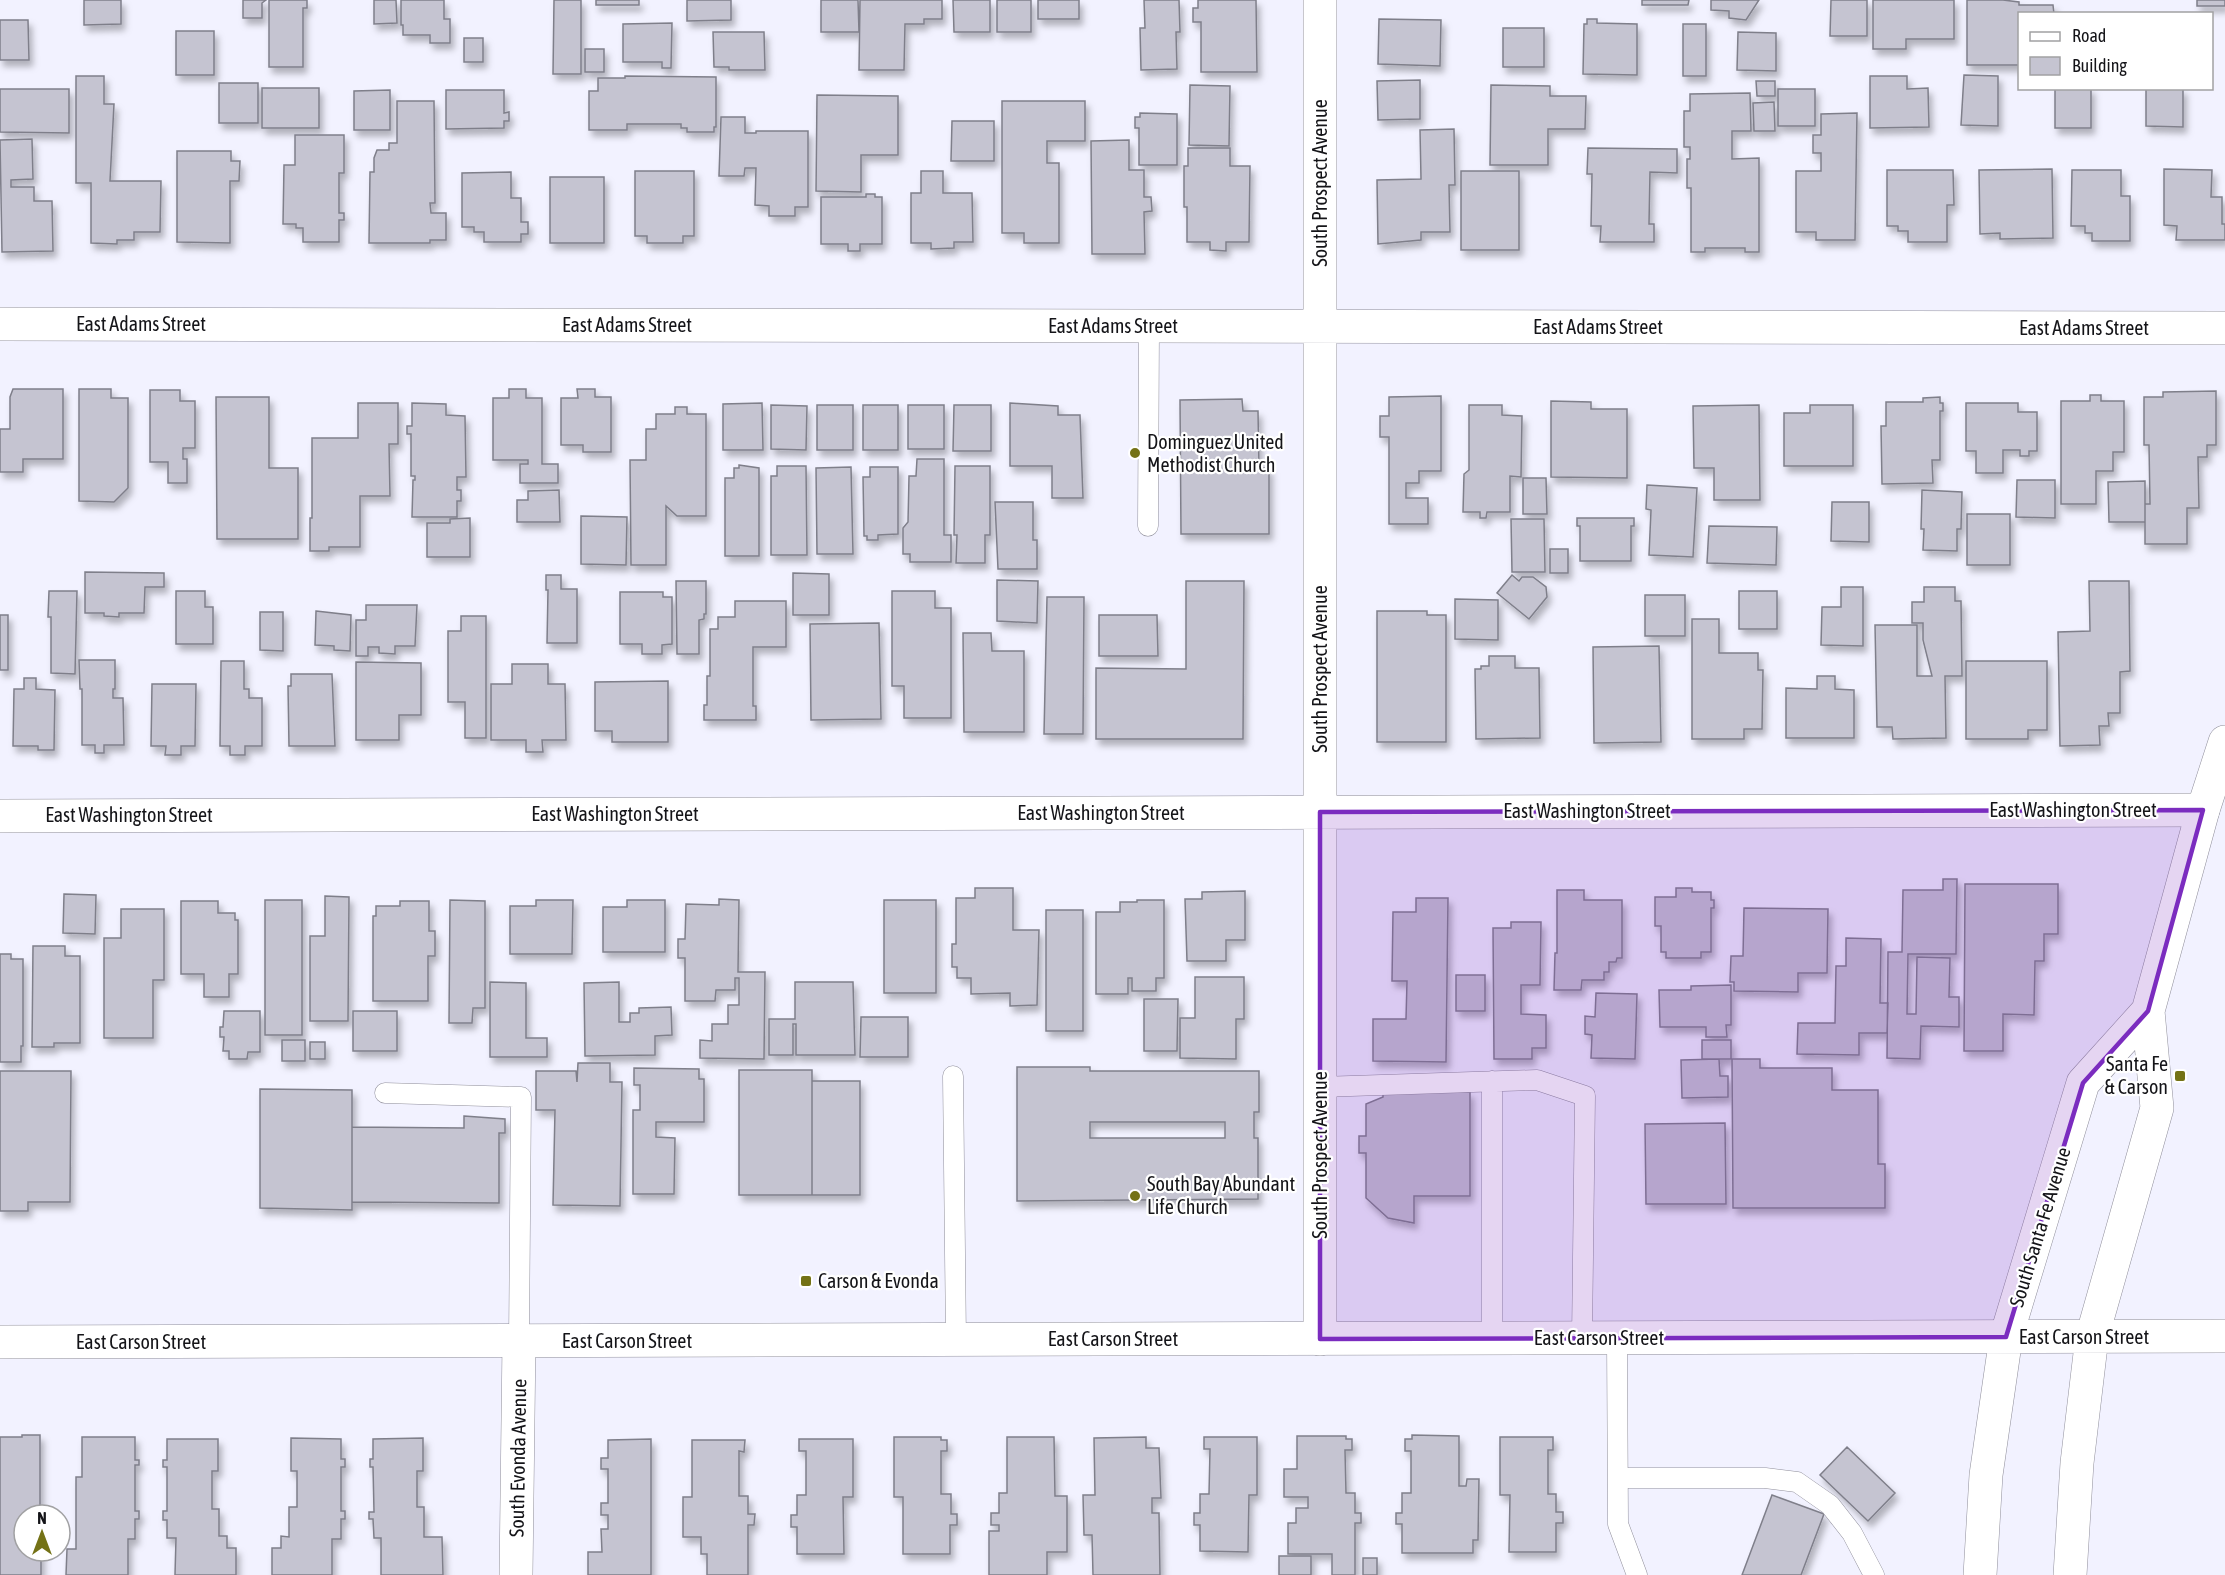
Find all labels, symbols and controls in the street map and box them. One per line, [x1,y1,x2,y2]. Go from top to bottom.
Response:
legend [2018,12,2213,90]
text: Road [2072,25,2106,46]
text: Building [2072,55,2127,76]
street label: South Prospect Avenue [1308,99,1331,267]
street label: East Adams Street [76,312,206,335]
street label: East Adams Street [562,313,692,336]
street label: East Adams Street [1048,314,1178,337]
street label: East Adams Street [1533,315,1663,338]
street label: East Adams Street [2019,316,2149,339]
place label: Dominguez United Methodist Church [1147,430,1284,476]
marker: Dominguez United Methodist Church [1128,446,1142,460]
street label: South Prospect Avenue [1308,585,1331,753]
street label: East Washington Street [1989,798,2157,821]
street label: East Washington Street [1503,799,1671,822]
street label: East Washington Street [1017,801,1185,824]
street label: East Washington Street [531,802,699,825]
street label: East Washington Street [45,803,213,826]
place label: Santa Fe & Carson [2105,1052,2168,1098]
marker: Santa Fe & Carson [2173,1069,2187,1083]
street label: South Prospect Avenue [1308,1071,1331,1239]
street label: South Santa Fe Avenue [2004,1144,2075,1309]
place label: South Bay Abundant Life Church [1147,1172,1296,1218]
marker: South Bay Abundant Life Church [1128,1189,1142,1203]
place label: Carson & Evonda [818,1269,939,1292]
marker: Carson & Evonda [799,1274,813,1288]
street label: East Carson Street [2019,1325,2149,1348]
street label: East Carson Street [1534,1326,1664,1349]
street label: East Carson Street [1048,1327,1178,1350]
street label: East Carson Street [562,1329,692,1352]
street label: East Carson Street [76,1330,206,1353]
street label: South Evonda Avenue [505,1379,530,1537]
north arrow [12,1503,72,1563]
text: N [37,1509,47,1527]

